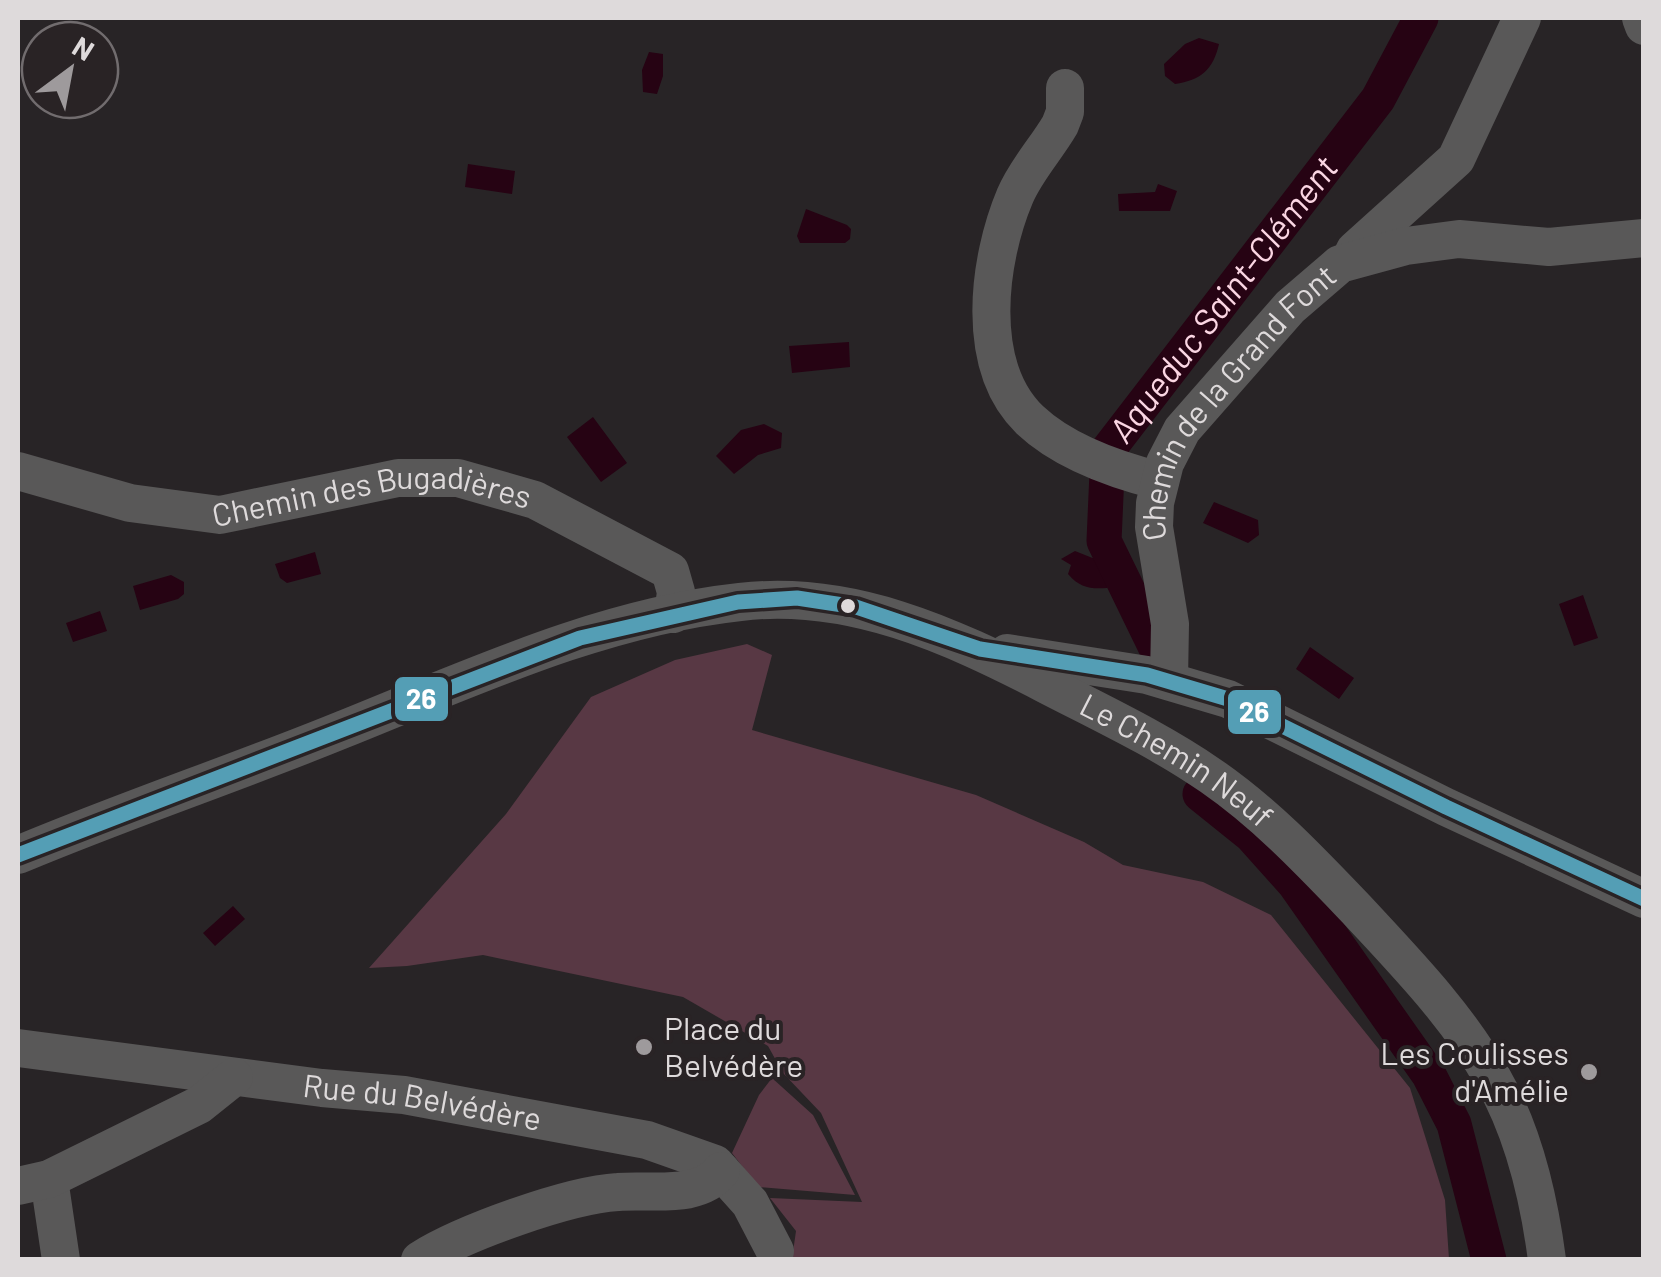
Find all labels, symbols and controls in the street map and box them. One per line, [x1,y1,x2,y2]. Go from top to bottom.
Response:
north arrow [20,20,120,120]
text: N [67,29,101,67]
water label: Aqueduc Saint-Clément [1099,147,1345,450]
street label: Chemin de la Grand Font [1132,255,1343,544]
street label: Chemin des Bugadières [208,457,536,533]
unlabelled marker [838,596,858,616]
line badge: 26 [393,675,450,723]
text: 26 [406,681,436,715]
street label: Le Chemin Neuf [1075,684,1282,834]
line badge: 26 [1226,688,1283,736]
text: 26 [1239,694,1269,728]
place label: Place du Belvédère [664,1008,803,1083]
place label: Les Coulisses d'Amélie [1380,1033,1569,1108]
marker: Place du Belvédère [633,1036,655,1058]
marker: Les Coulisses d'Amélie [1578,1061,1600,1083]
street label: Rue du Belvédère [301,1065,545,1137]

